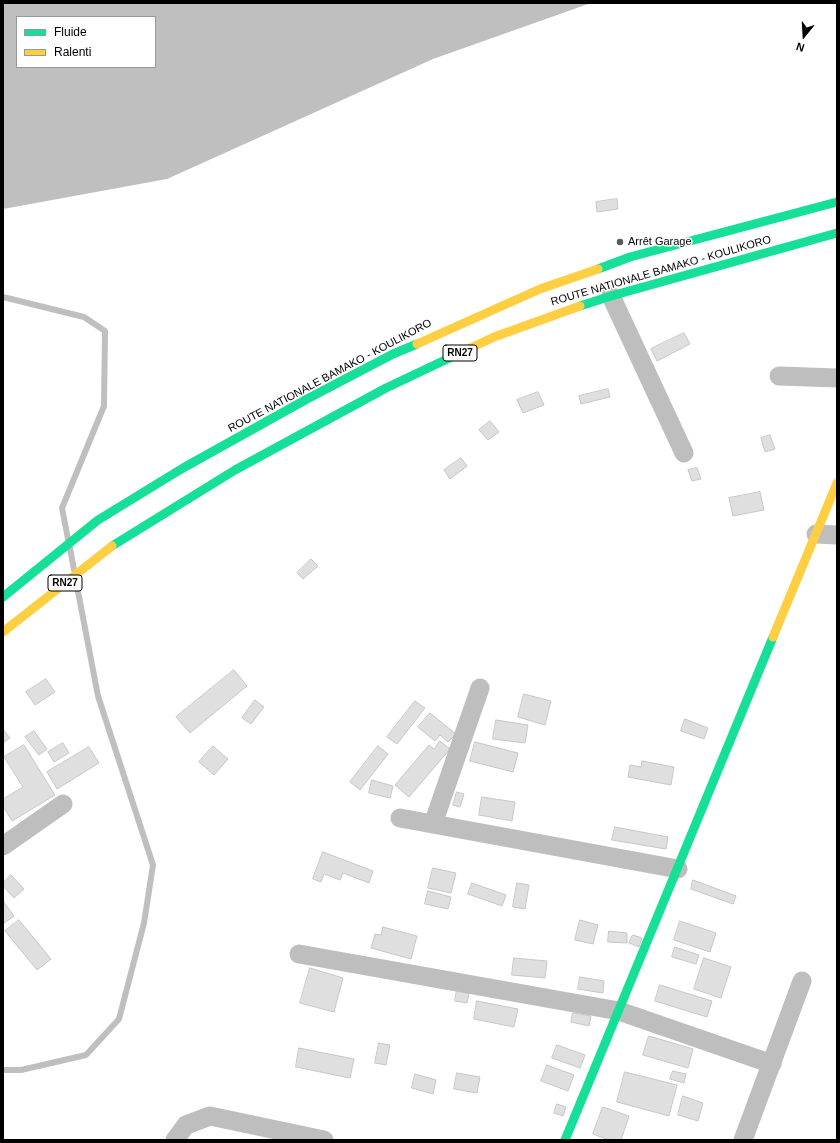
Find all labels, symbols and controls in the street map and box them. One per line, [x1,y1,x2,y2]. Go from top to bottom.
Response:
legend [16,16,156,68]
north arrow [784,16,824,56]
text: Fluide [54,25,87,39]
text: N [795,40,806,54]
text: Ralenti [54,45,91,59]
street label: ROUTE NATIONALE BAMAKO - KOULIKORO [549,233,773,309]
place label: Arrêt Garage [628,235,692,249]
marker: Arrêt Garage [615,237,625,247]
street label: ROUTE NATIONALE BAMAKO - KOULIKORO [226,317,434,435]
road number: RN27 [443,345,477,361]
road number: RN27 [48,575,82,591]

